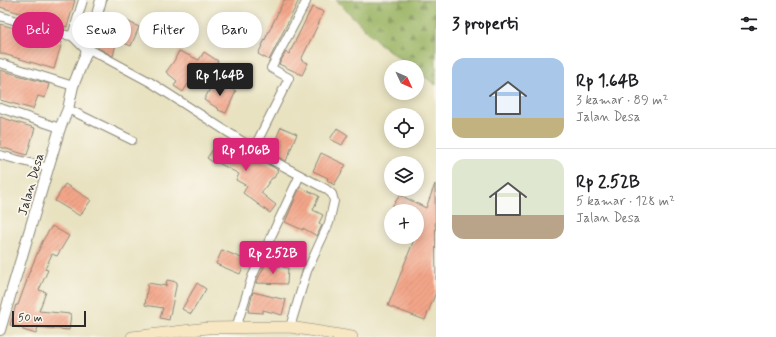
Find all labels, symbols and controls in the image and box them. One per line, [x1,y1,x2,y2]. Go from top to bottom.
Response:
chip: Beli [12,12,64,48]
chip: Sewa [72,12,131,48]
chip: Filter [139,12,199,48]
chip: Baru [207,12,262,48]
text: 3 properti [452,13,518,35]
icon: filters [738,13,760,35]
north arrow [384,60,424,100]
map controls [384,60,424,244]
pin: Rp 1.64B [179,63,261,97]
text: Rp 1.64B [196,67,244,84]
text: Rp 1.64B [576,70,639,92]
icon: home [484,74,532,122]
text: 3 kamar · 89 m² [576,92,668,109]
button: locate [384,108,424,148]
text: Jalan Desa [576,109,640,126]
pin: Rp 1.06B [205,138,287,172]
text: Rp 1.06B [222,142,270,159]
street label: Jalan Desa [14,151,49,218]
button: layers [384,156,424,196]
text: Rp 2.52B [576,171,640,193]
icon: home [484,175,532,223]
text: 5 kamar · 128 m² [576,193,675,210]
button: + [384,204,424,244]
text: Jalan Desa [576,210,640,227]
pin: Rp 2.52B [232,241,314,275]
text: Rp 2.52B [249,245,297,262]
scale bar [12,309,86,328]
text: 50 m [18,311,43,325]

